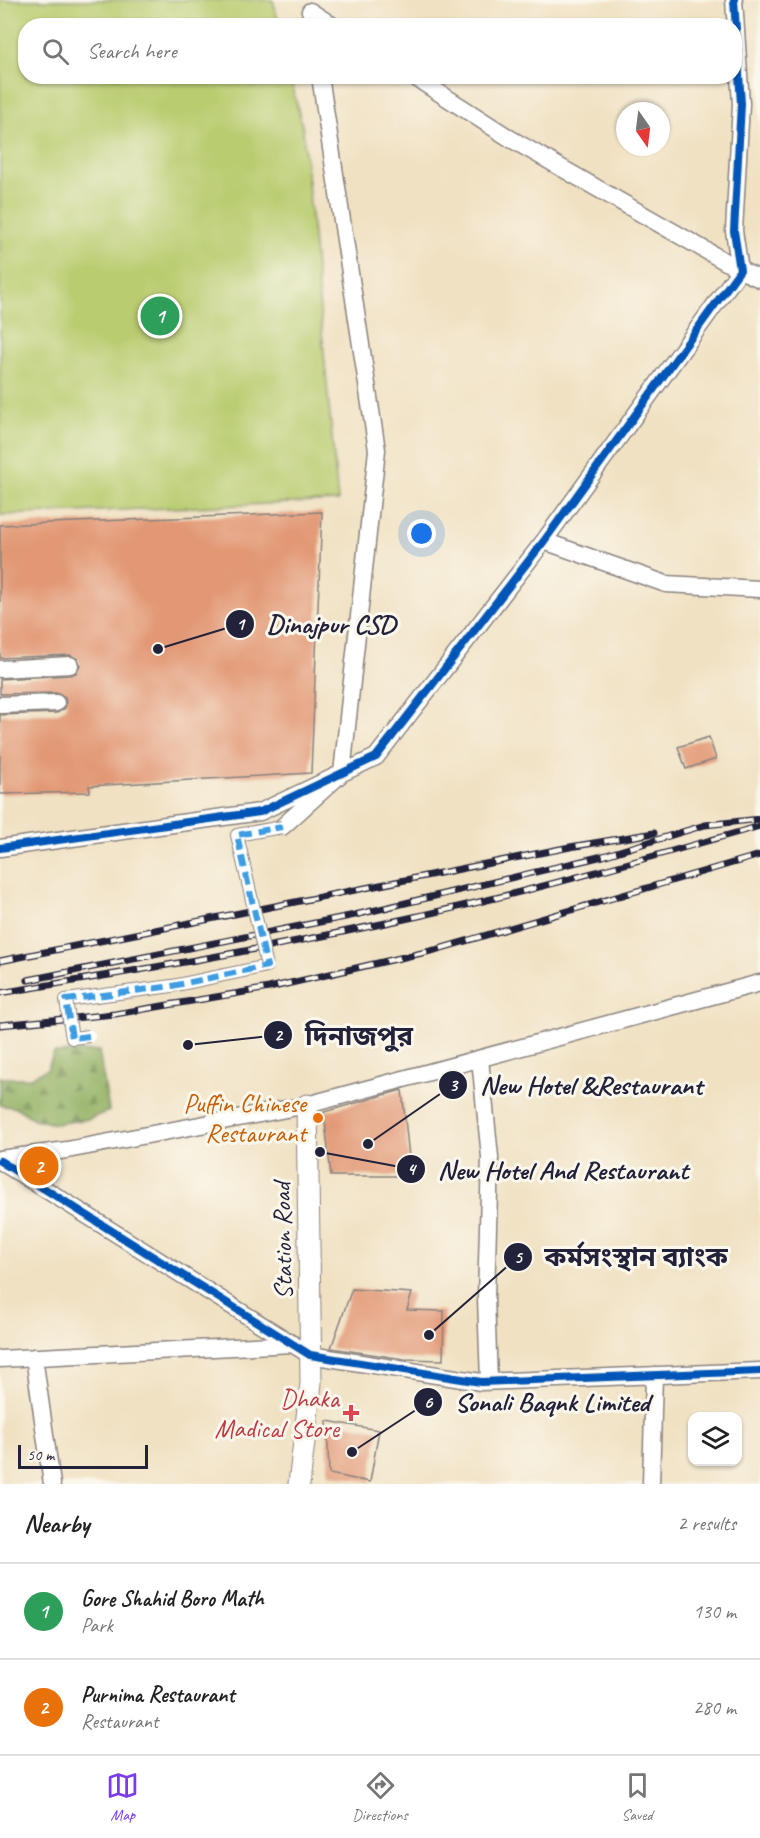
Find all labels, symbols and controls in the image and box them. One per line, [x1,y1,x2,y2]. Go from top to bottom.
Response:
search box [18,18,742,84]
icon: search [39,35,72,68]
text: Search here [87,37,177,65]
north arrow [616,102,670,156]
pin: 1 [140,294,180,338]
your location [407,519,436,548]
callout: Dinajpur CSD [225,601,407,646]
text: Dinajpur CSD [267,607,398,641]
text: 1 [236,613,246,635]
callout: দিনাজপুর [263,1013,425,1058]
text: দিনাজপুর [304,1019,414,1053]
text: 2 [274,1024,284,1046]
callout: New Hotel &Restaurant [438,1063,714,1108]
text: New Hotel &Restaurant [480,1068,705,1102]
text: 3 [449,1074,459,1096]
place label: Puffin Chinese Restaurant [183,1087,309,1150]
marker: Puffin Chinese Restaurant [311,1111,325,1125]
pin: 2 [20,1144,58,1188]
callout: New Hotel And Restaurant [396,1147,700,1192]
text: New Hotel And Restaurant [438,1153,691,1187]
text: 4 [407,1158,417,1180]
street label: Station Road [265,1178,300,1300]
callout: কর্মসংস্থান ব্যাংক [503,1234,740,1279]
text: কর্মসংস্থান ব্যাংক [543,1240,729,1274]
text: 5 [514,1246,524,1268]
callout: Sonali Baqnk Limited [413,1379,662,1424]
place label: Dhaka Madical Store [215,1382,341,1445]
text: Sonali Baqnk Limited [455,1385,654,1419]
text: 6 [424,1391,434,1413]
marker: Dhaka Madical Store [344,1406,358,1420]
map controls [688,1412,742,1466]
button: layers [688,1412,742,1466]
scale bar [18,1442,148,1470]
text: 50 m [27,1445,54,1465]
text: Nearby [24,1507,89,1540]
text: 2 results [677,1511,736,1536]
text: Gore Shahid Boro Math [81,1585,264,1613]
text: 1 [39,1599,48,1624]
text: 130 m [693,1599,736,1624]
text: Park [81,1613,113,1638]
text: Purnima Restaurant [81,1681,235,1709]
text: 2 [39,1695,48,1720]
text: 280 m [693,1695,736,1720]
text: Restaurant [81,1709,158,1734]
tab: Map [106,1769,139,1825]
tab: Directions [352,1769,408,1825]
tab: Saved [621,1769,654,1825]

